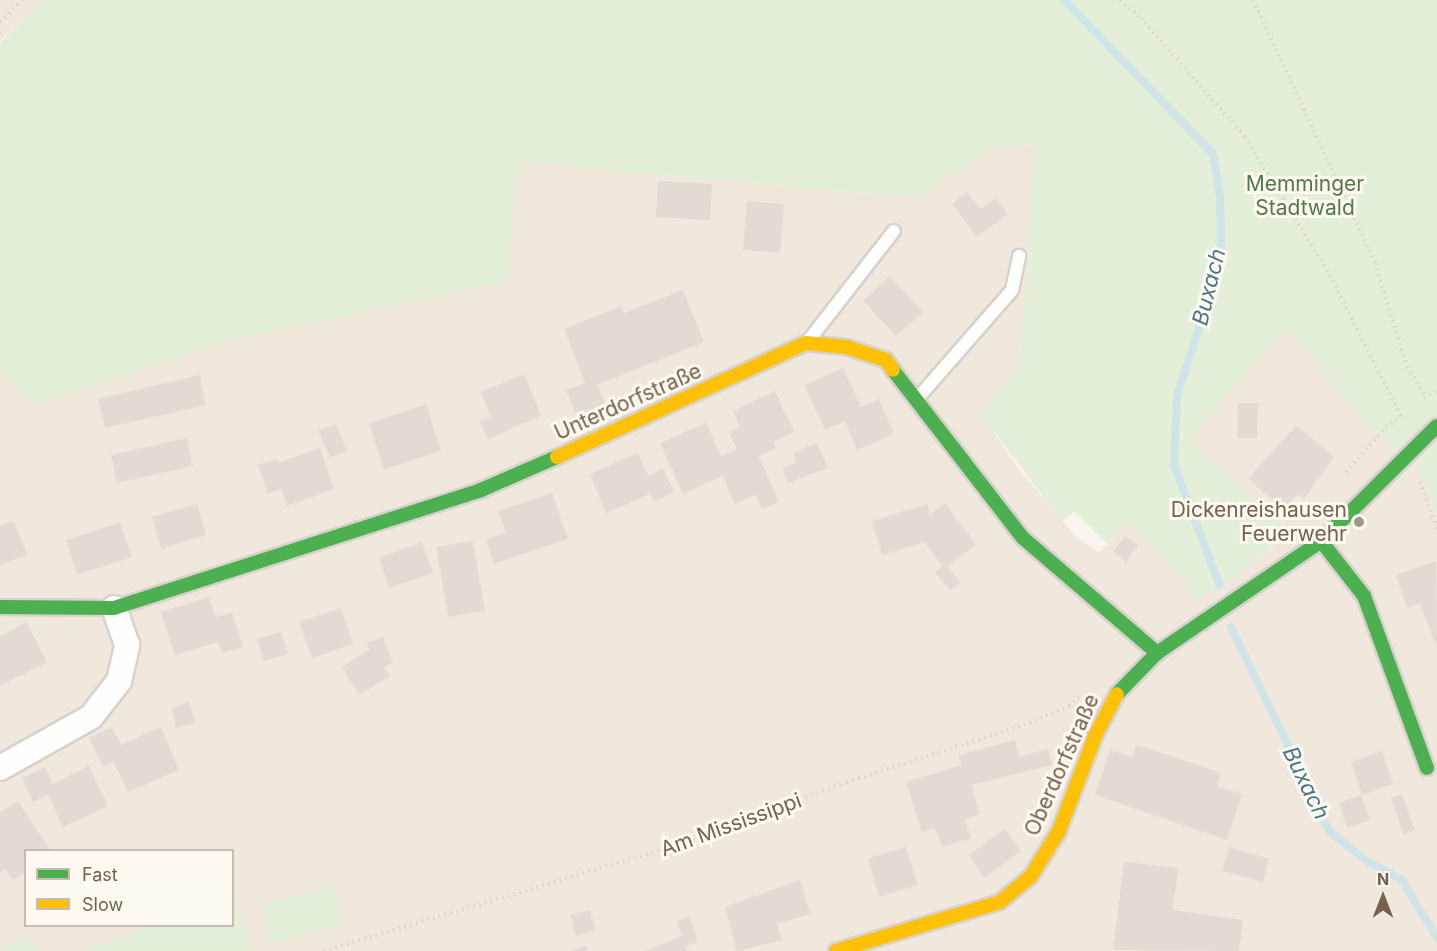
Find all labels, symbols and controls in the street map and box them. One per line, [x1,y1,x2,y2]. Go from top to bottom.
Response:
park label: Memminger Stadtwald [1246,171,1364,221]
water label: Buxach [1187,246,1231,328]
street label: Unterdorfstraße [551,358,705,446]
place label: Dickenreishausen Feuerwehr [1171,497,1347,547]
marker: Dickenreishausen Feuerwehr [1352,515,1366,529]
street label: Oberdorfstraße [1019,690,1105,840]
water label: Buxach [1277,742,1335,824]
street label: Am Mississippi [657,788,805,862]
legend [24,849,234,927]
text: Fast [82,864,118,885]
north arrow [1353,867,1413,927]
text: N [1377,869,1389,889]
text: Slow [82,894,123,915]

